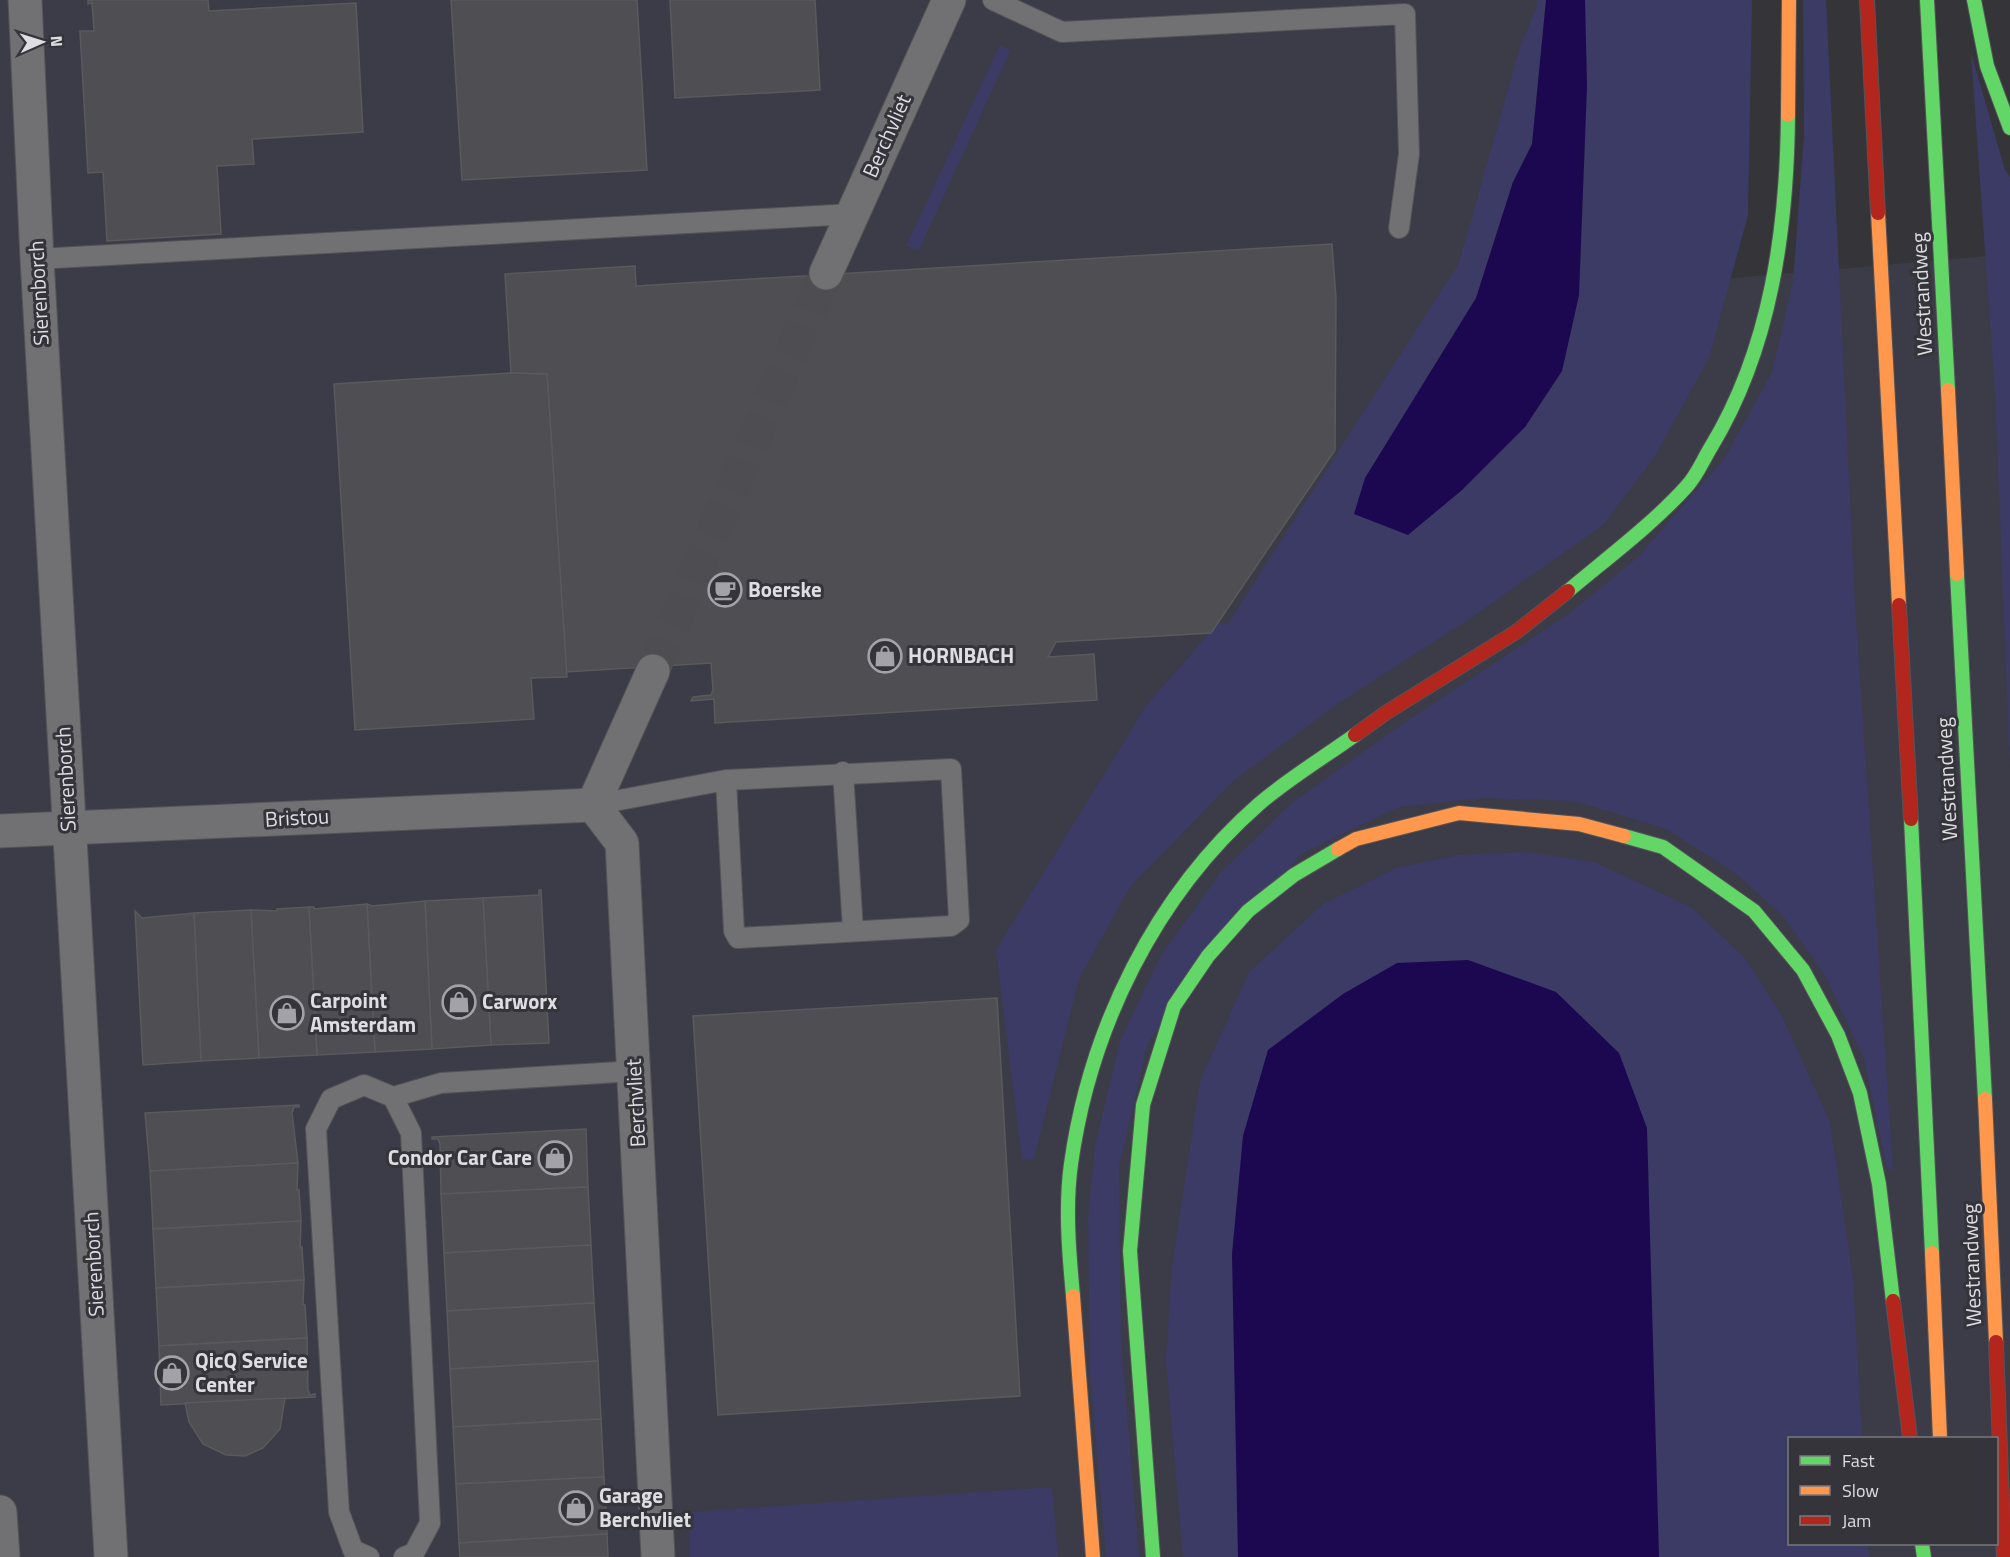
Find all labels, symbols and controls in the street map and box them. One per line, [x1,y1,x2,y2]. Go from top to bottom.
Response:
north arrow [12,12,72,72]
text: N [45,35,69,47]
street label: Berchvliet [853,88,919,182]
street label: Westrandweg [1902,231,1940,357]
street label: Sierenborch [19,240,57,346]
cafe icon: Boerske [707,572,743,608]
place label: Boerske [748,573,822,605]
shop icon: HORNBACH [867,638,903,674]
place label: HORNBACH [908,639,1014,671]
street label: Westrandweg [1927,716,1965,842]
street label: Sierenborch [46,726,84,832]
street label: Bristou [264,799,330,835]
place label: Carpoint Amsterdam [310,984,416,1040]
shop icon: Carworx [441,984,477,1020]
place label: Carworx [482,985,557,1017]
shop icon: Carpoint Amsterdam [269,995,305,1031]
street label: Berchvliet [617,1057,653,1148]
shop icon: Condor Car Care [537,1140,573,1176]
place label: Condor Car Care [388,1141,532,1173]
street label: Westrandweg [1953,1203,1989,1327]
street label: Sierenborch [74,1211,112,1317]
place label: QicQ Service Center [195,1344,308,1400]
shop icon: QicQ Service Center [154,1355,190,1391]
legend [1788,1437,1998,1545]
text: Fast [1842,1447,1875,1474]
text: Slow [1842,1477,1879,1504]
place label: Garage Berchvliet [599,1479,691,1535]
shop icon: Garage Berchvliet [558,1490,594,1526]
text: Jam [1842,1507,1871,1534]

